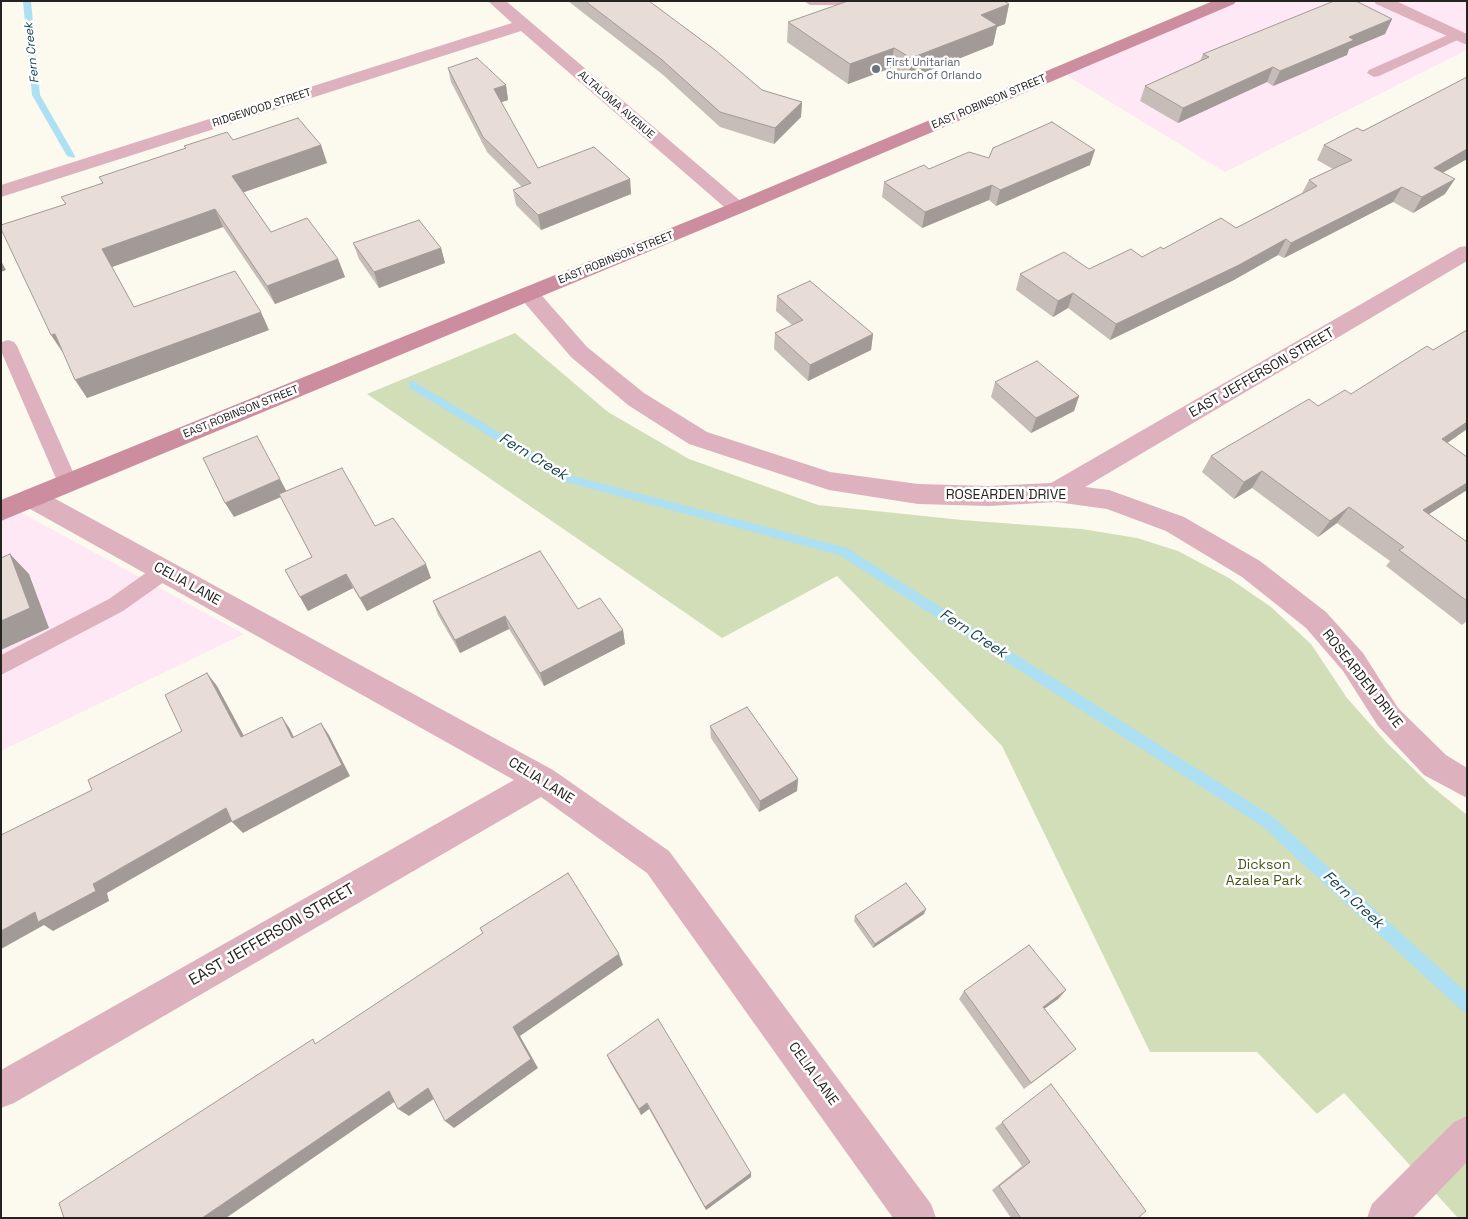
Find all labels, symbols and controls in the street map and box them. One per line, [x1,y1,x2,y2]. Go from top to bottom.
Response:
water label: Fern Creek [22,22,42,84]
place label: First Unitarian Church of Orlando [886,56,982,82]
marker: First Unitarian Church of Orlando [870,63,882,75]
street label: ALTALOMA AVENUE [575,68,657,142]
street label: EAST ROBINSON STREET [930,72,1048,132]
street label: RIDGEWOOD STREET [211,86,313,130]
street label: EAST ROBINSON STREET [557,229,675,287]
street label: EAST JEFFERSON STREET [1186,325,1338,421]
street label: EAST ROBINSON STREET [182,383,300,441]
water label: Fern Creek [496,430,570,484]
street label: ROSEARDEN DRIVE [946,487,1066,503]
street label: CELIA LANE [151,559,223,609]
water label: Fern Creek [936,606,1010,662]
street label: ROSEARDEN DRIVE [1318,626,1406,732]
street label: CELIA LANE [505,754,577,808]
park label: Dickson Azalea Park [1226,857,1302,890]
water label: Fern Creek [1319,867,1387,933]
street label: EAST JEFFERSON STREET [186,880,358,990]
street label: CELIA LANE [784,1039,842,1109]

